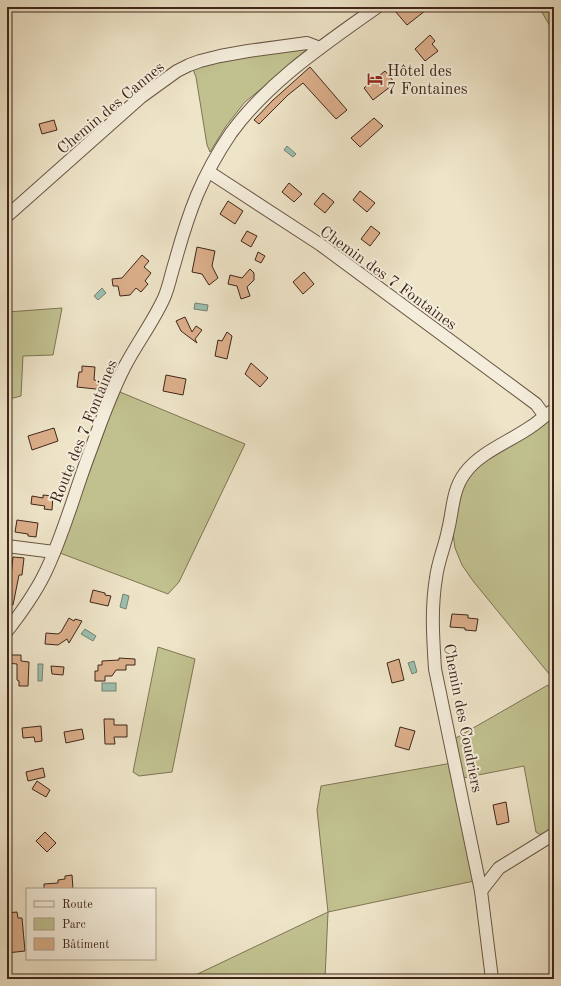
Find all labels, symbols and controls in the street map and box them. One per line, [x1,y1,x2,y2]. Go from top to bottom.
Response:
street label: Chemin des Cannes [55,59,168,158]
place label: Hôtel des 7 Fontaines [387,64,468,98]
hotel icon: Hôtel des 7 Fontaines [366,70,384,88]
street label: Chemin des 7 Fontaines [316,224,459,334]
street label: Route des 7 Fontaines [49,358,121,506]
street label: Chemin des Coudriers [440,643,484,794]
legend [26,888,156,960]
text: Route [62,899,93,911]
text: Parc [62,919,86,931]
text: Bâtiment [62,939,109,951]

